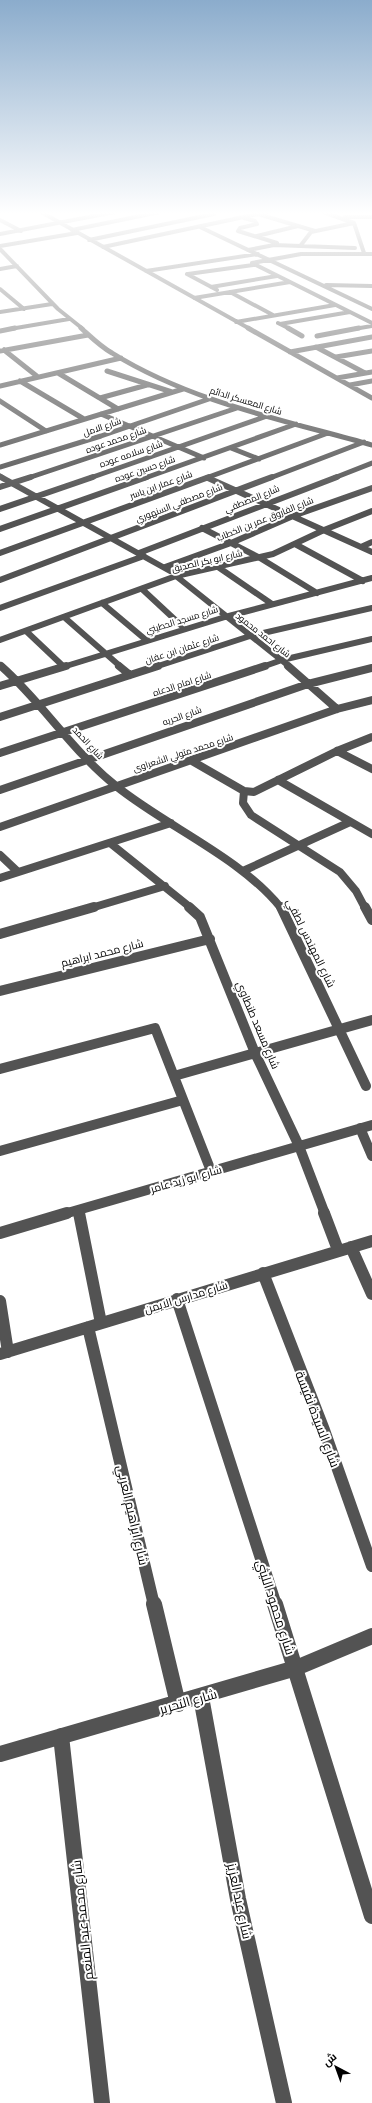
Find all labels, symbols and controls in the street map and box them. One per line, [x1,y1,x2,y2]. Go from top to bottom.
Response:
street label: شارع المعسكر الدائم [208,383,284,418]
street label: شارع الامل [81,414,123,439]
street label: شارع محمد عوده [84,423,148,456]
street label: شارع سلامه عوده [98,437,164,470]
street label: شارع حسين عوده [113,452,177,485]
street label: شارع عمار ابن ياسر [127,467,194,502]
street label: شارع مصطفي السنهوري [133,480,225,526]
street label: شارع المصطفي [222,482,282,516]
street label: شارع الفاروق عمر بن الخطاب [214,493,315,544]
street label: شارع ابو بكر الصديق [170,546,244,575]
street label: شارع مسجد الحطيني [144,602,220,638]
street label: شارع احمد محمود [233,609,294,660]
street label: شارع عثمان ابن عفان [143,630,220,667]
street label: شارع امام الدعاه [151,668,213,699]
street label: شارع الحريه [160,703,203,728]
street label: شارع الحمد [70,723,107,762]
street label: شارع محمد متولي الشعراوى [131,730,235,776]
street label: شارع المهندس لطفي [282,896,340,991]
street label: شارع محمد ابراهيم [59,935,145,971]
street label: شارع مسعد طنطاوي [231,978,284,1072]
street label: شارع ابو زيد عامر [147,1161,224,1197]
street label: شارع مدارس الايمن [142,1277,230,1317]
street label: شارع السيدة نفيسة [290,1368,346,1470]
street label: شارع ابراهيم العربي [111,1463,154,1567]
street label: شارع محمود الليثي [250,1557,301,1657]
street label: شارع التحرير [156,1683,219,1719]
street label: شارع محمد عبد المنعم [66,1859,98,1981]
street label: شارع عبد العزيز [222,1860,258,1941]
north arrow [316,2047,356,2087]
text: ش [319,2049,340,2070]

